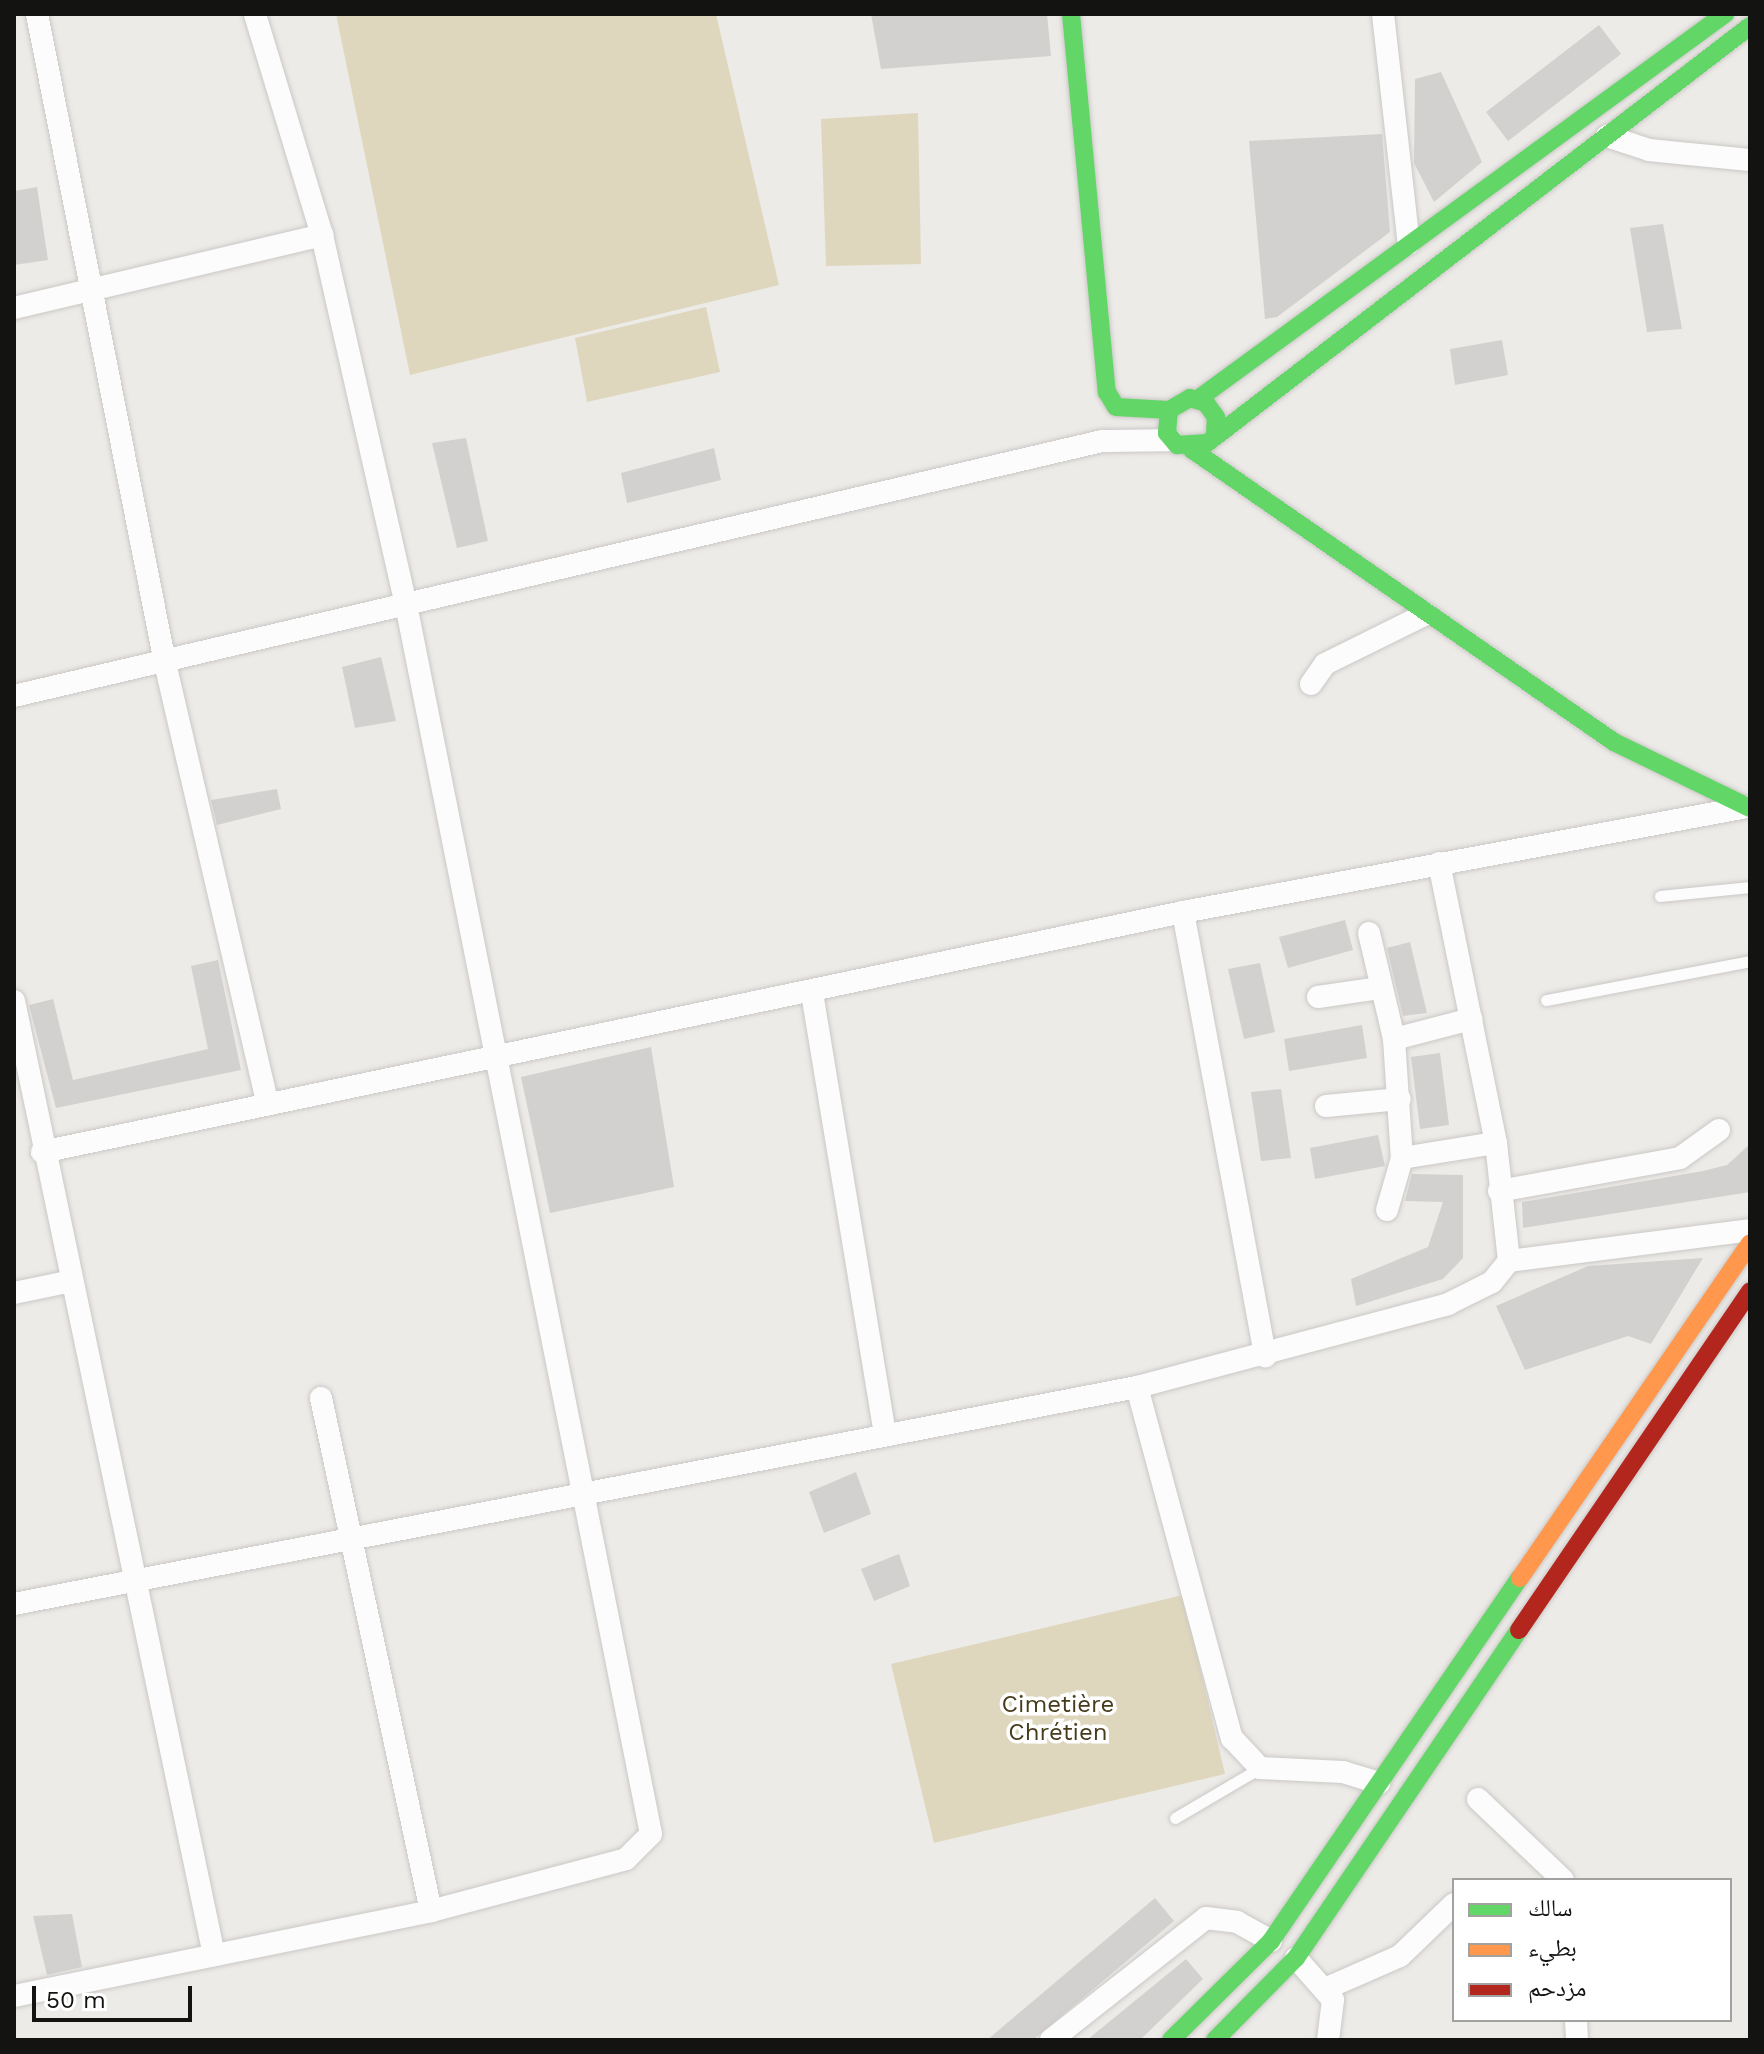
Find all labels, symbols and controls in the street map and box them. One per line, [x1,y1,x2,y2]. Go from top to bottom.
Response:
park label: Cimetière Chrétien [1002,1691,1114,1747]
legend [1452,1878,1732,2022]
text: سالك [1528,1894,1573,1922]
text: بطيء [1528,1934,1577,1962]
scale bar [36,1970,196,2020]
text: مزدحم [1528,1974,1587,2002]
text: 50 m [46,1986,106,2014]

